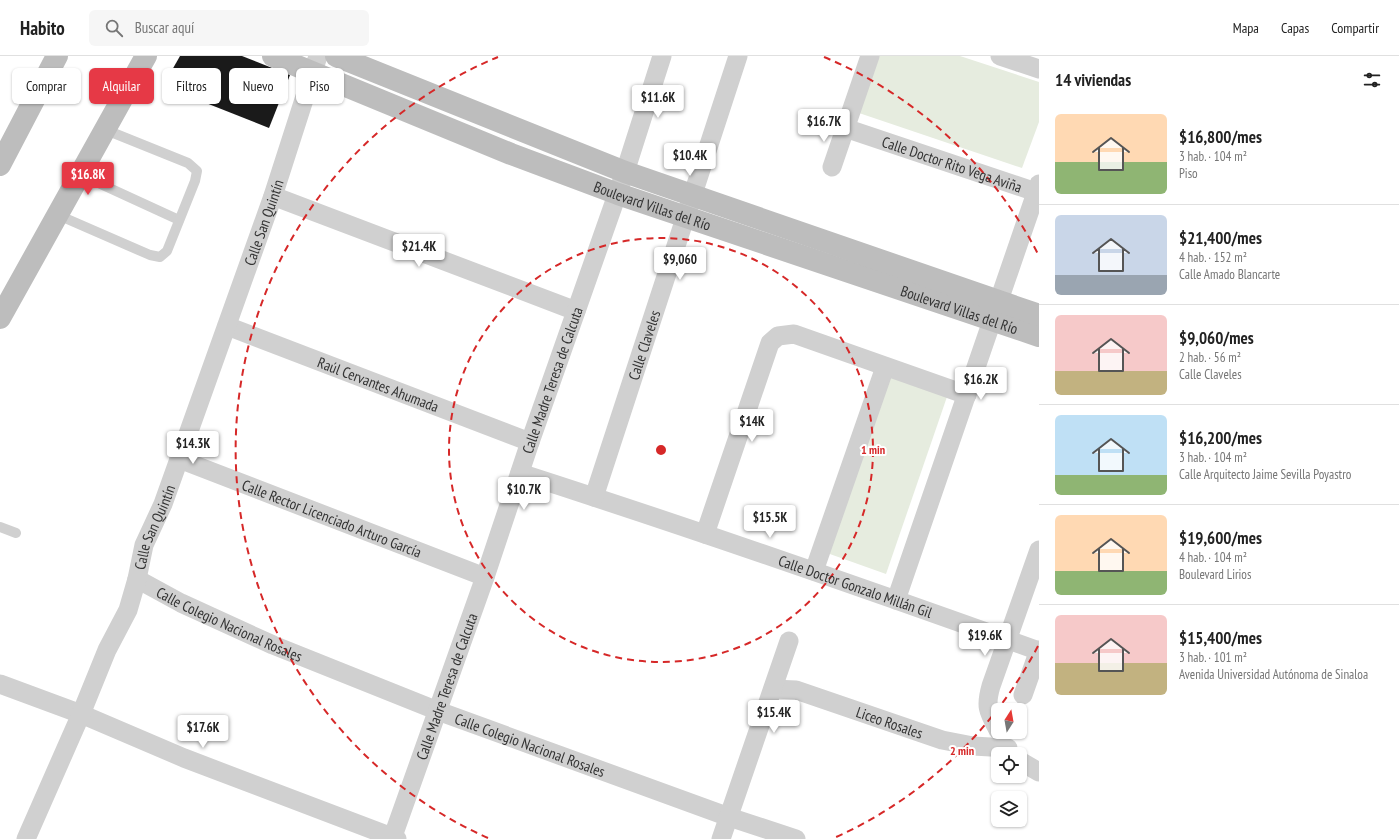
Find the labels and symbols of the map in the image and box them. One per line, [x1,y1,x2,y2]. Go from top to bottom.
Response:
pin: $11.6K [625,85,691,119]
pin: $16.7K [791,109,857,143]
street label: Calle Doctor Rito Vega Aviña [880,132,1025,196]
pin: $10.4K [657,143,723,177]
pin: $16.8K [55,162,121,196]
street label: Boulevard Villas del Río [591,176,714,234]
street label: Calle San Quintín [239,177,287,268]
pin: $21.4K [386,234,452,268]
pin: $9,060 [647,247,713,281]
street label: Boulevard Villas del Río [898,281,1021,338]
street label: Calle Madre Teresa de Calcuta [517,304,586,456]
street label: Calle Claveles [623,308,664,382]
street label: Raúl Cervantes Ahumada [315,352,442,416]
pin: $16.2K [948,367,1014,401]
pin: $14K [728,409,776,443]
pin: $14.3K [160,431,226,465]
text: 1 min [861,442,885,457]
centre of rings [654,443,668,457]
street label: Calle Rector Licenciado Arturo García [240,475,425,561]
pin: $10.7K [491,477,557,511]
street label: Calle San Quintín [130,482,179,571]
pin: $15.5K [737,505,803,539]
street label: Calle Doctor Gonzalo Millán Gil [776,550,935,622]
street label: Calle Colegio Nacional Rosales [153,582,305,665]
street label: Calle Madre Teresa de Calcuta [411,610,481,762]
pin: $19.6K [952,623,1018,657]
pin: $15.4K [741,700,807,734]
street label: Liceo Rosales [854,702,926,742]
north arrow [991,703,1027,739]
street label: Calle Colegio Nacional Rosales [452,709,608,781]
pin: $17.6K [170,715,236,749]
text: 2 min [950,743,974,758]

